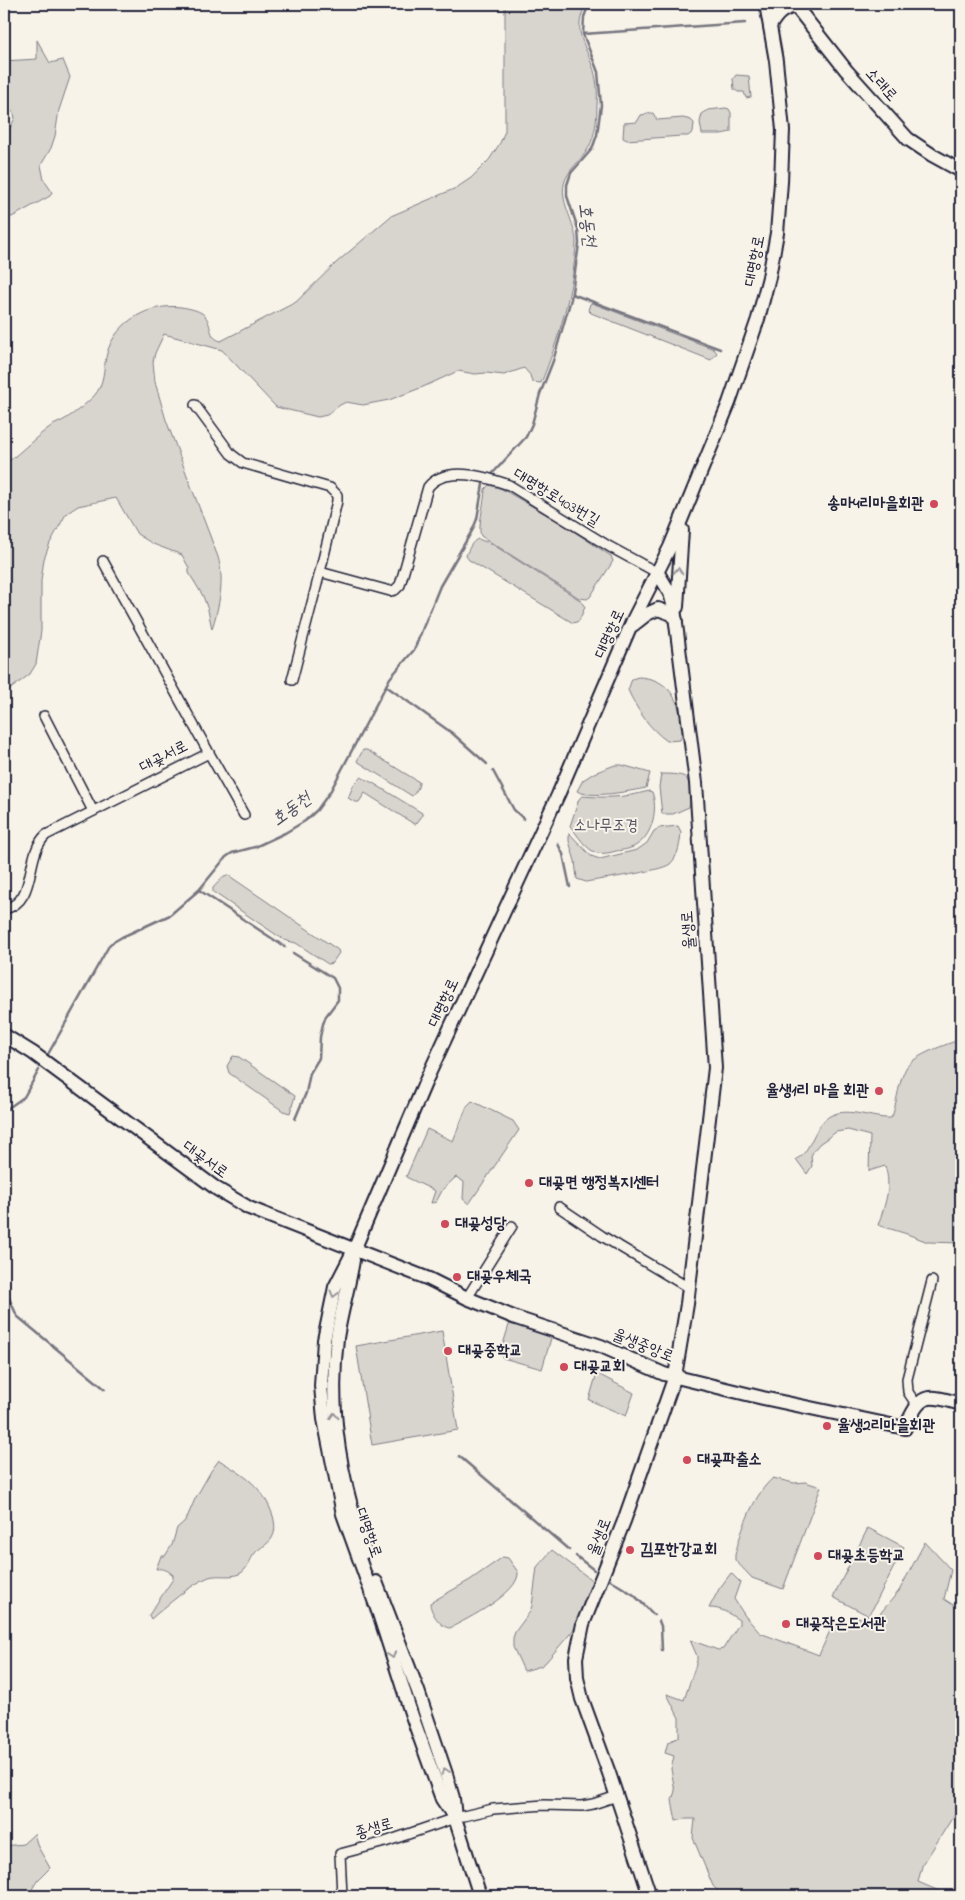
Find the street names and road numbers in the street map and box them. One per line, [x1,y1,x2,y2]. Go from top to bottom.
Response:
street label: 소래로 [859,63,903,107]
street label: 대명항로 [738,233,772,289]
street label: 대명항로403번길 [508,463,604,533]
street label: 대명항로 [589,606,631,662]
street label: 대곶서로 [136,735,192,779]
street label: 율생로 [676,910,702,950]
street label: 대명항로 [422,975,466,1031]
street label: 대곶서로 [177,1135,233,1185]
street label: 율생중앙로 [609,1323,677,1369]
street label: 대명항로 [348,1505,388,1561]
street label: 율생로 [582,1515,618,1559]
street label: 종생로 [352,1812,396,1846]

